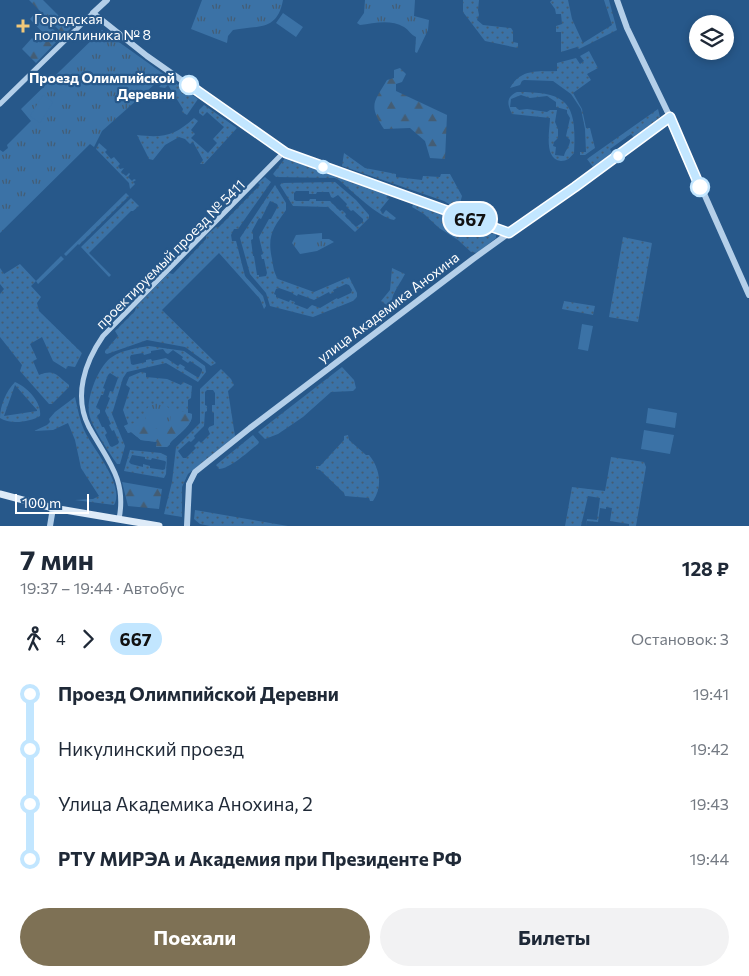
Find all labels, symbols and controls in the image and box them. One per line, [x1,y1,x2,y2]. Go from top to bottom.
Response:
place label: Городская поликлиника № 8 [34,10,151,43]
map controls [689,15,734,60]
button: layers [689,15,734,60]
marker: Городская поликлиника № 8 [16,19,30,33]
place label: Проезд Олимпийской Деревни [29,69,175,102]
marker: Проезд Олимпийской Деревни [179,75,199,95]
unlabelled marker [611,149,625,163]
unlabelled marker [316,160,330,174]
street label: проектируемый проезд № 5411 [92,176,248,332]
unlabelled marker [690,177,710,197]
line badge: 667 [441,203,499,235]
text: 667 [454,208,486,230]
street label: улица Академика Анохина [314,248,462,366]
scale bar [15,491,89,514]
text: 100 m [22,494,61,511]
text: 7 мин [20,542,94,576]
text: 128 ₽ [682,557,729,580]
text: 19:37 – 19:44 · Автобус [20,578,185,597]
icon: walk [20,625,48,653]
icon: forward [74,625,102,653]
text: 667 [120,628,152,650]
text: 4 [56,629,66,648]
text: Остановок: 3 [631,629,729,648]
text: Проезд Олимпийской Деревни [58,682,339,705]
text: 19:41 [693,684,729,703]
text: Никулинский проезд [58,737,244,760]
text: 19:42 [690,739,729,758]
text: Улица Академика Анохина, 2 [58,792,313,815]
text: 19:43 [690,794,729,813]
text: РТУ МИРЭА и Академия при Президенте РФ [58,847,462,870]
text: 19:44 [689,849,729,868]
button: Поехали [20,908,370,966]
button: Билеты [380,908,729,966]

